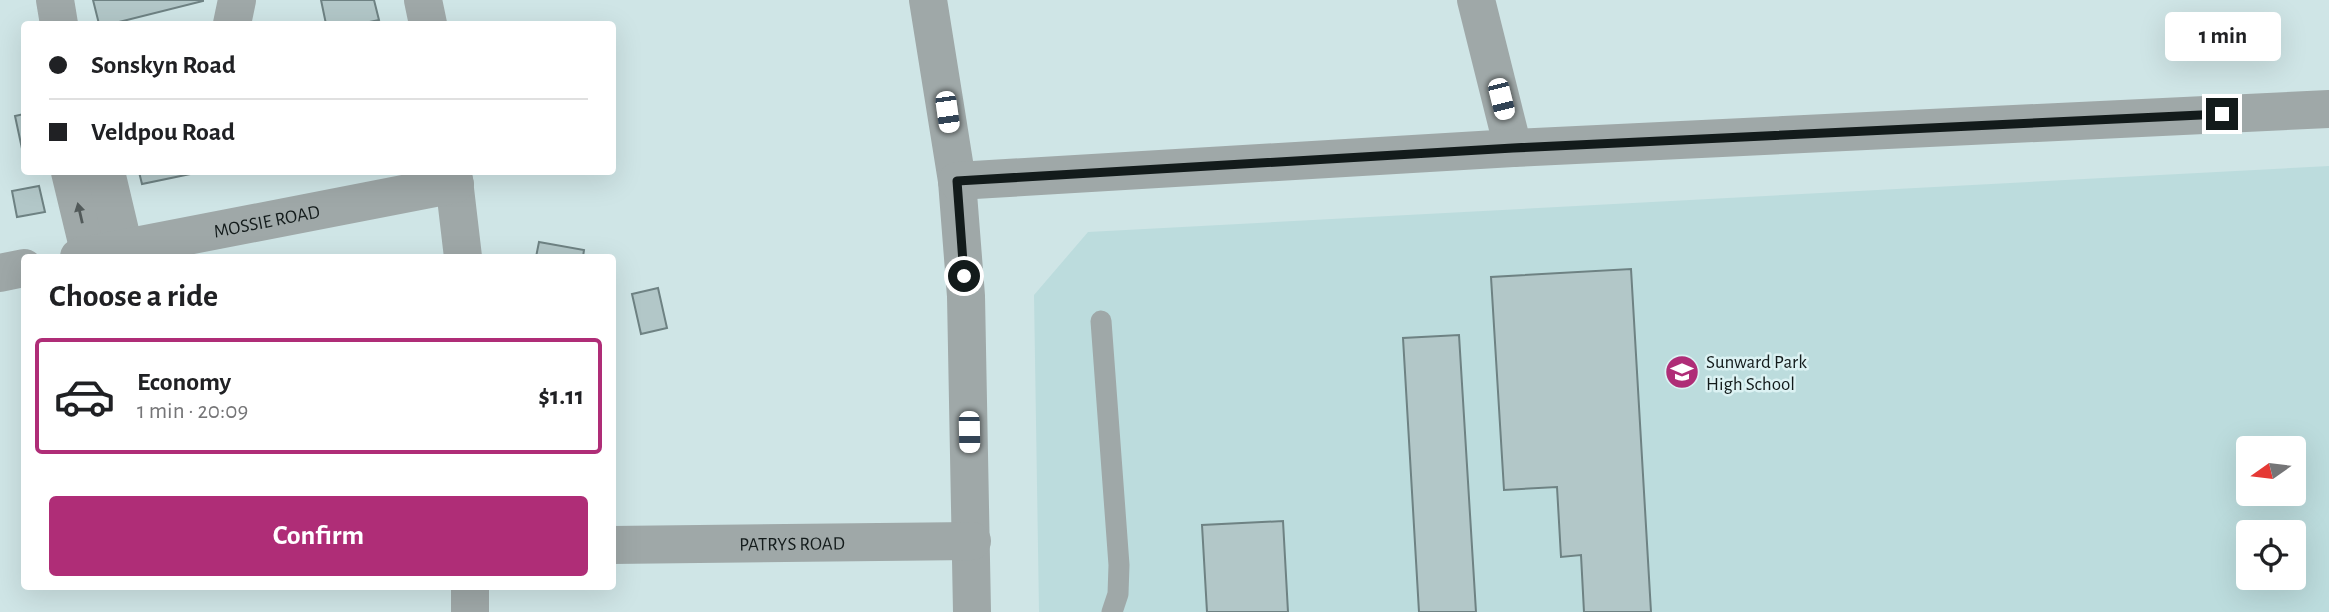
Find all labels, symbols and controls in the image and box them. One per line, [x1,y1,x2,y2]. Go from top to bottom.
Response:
callout: 1 min [2164,12,2280,61]
text: 1 min [2199,25,2247,48]
text: Sonskyn Road [91,52,236,78]
car [1486,76,1517,122]
car [934,90,961,134]
route end [2206,98,2238,130]
text: Veldpou Road [91,119,235,145]
one-way arrow [74,202,85,224]
street label: MOSSIE ROAD [212,202,322,242]
route start [948,260,980,292]
text: Choose a ride [49,280,218,312]
school or university icon: Sunward Park High School [1663,353,1701,391]
place label: Sunward Park High School [1706,353,1807,394]
icon: car [53,365,116,428]
text: Economy [137,369,231,395]
text: $1.11 [538,383,584,409]
text: 1 min · 20:09 [137,400,248,423]
car [959,411,980,453]
north arrow [2236,436,2306,506]
map controls [2236,436,2306,590]
button: Confirm [49,496,588,576]
button: locate [2236,520,2306,590]
street label: PATRYS ROAD [739,534,845,555]

